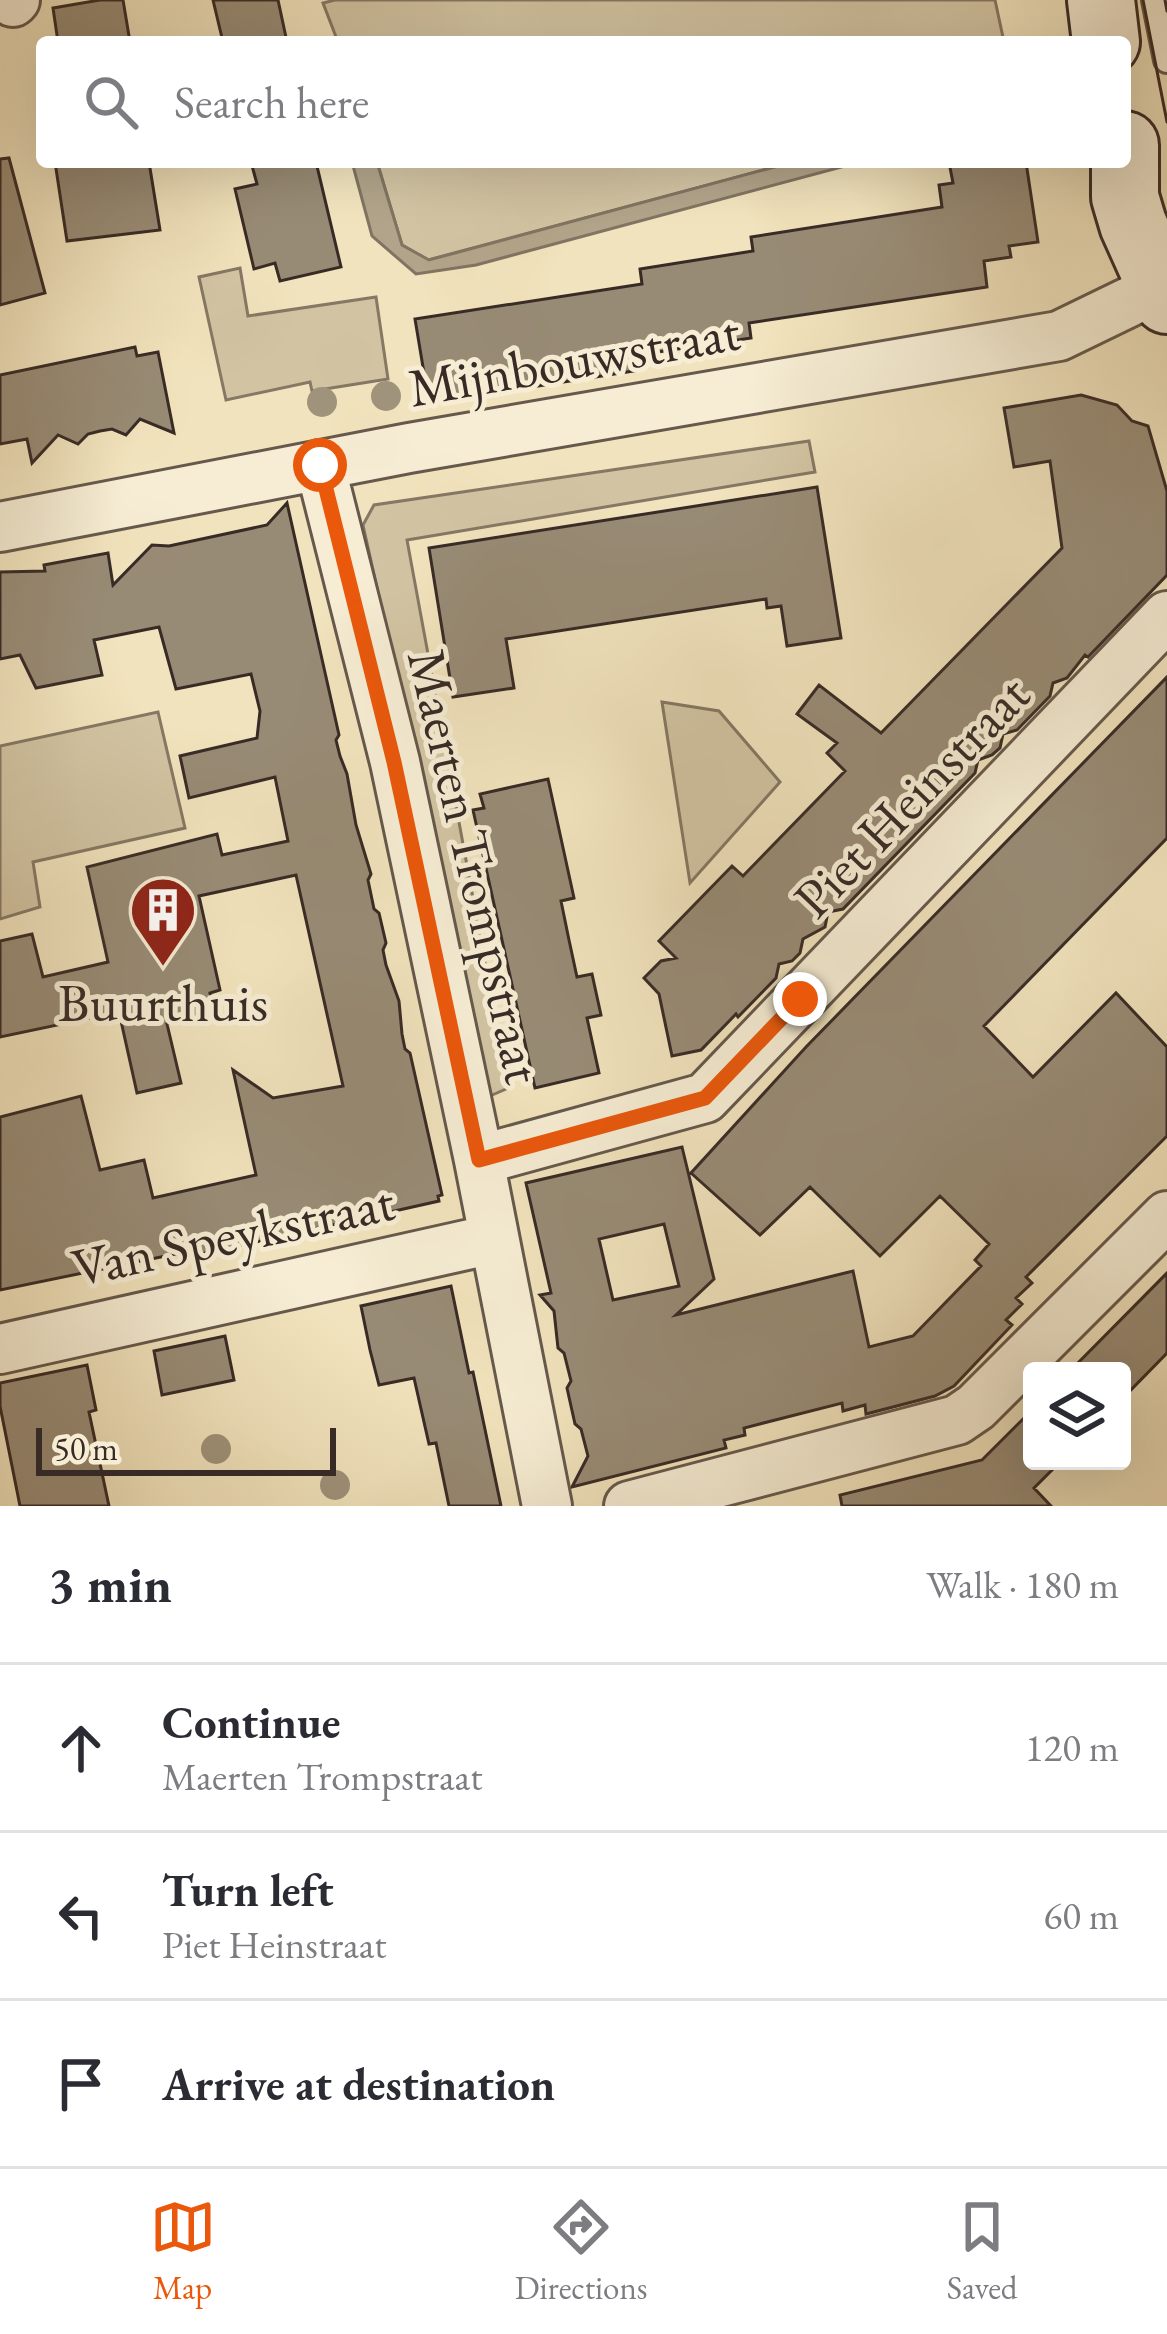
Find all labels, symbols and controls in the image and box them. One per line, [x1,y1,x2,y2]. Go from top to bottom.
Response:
search box [36,36,1131,168]
icon: search [78,69,144,135]
text: Search here [174,73,369,131]
street label: Mijnbouwstraat [403,295,745,423]
route start [293,438,347,492]
street label: Maerten Trompstraat [392,642,560,1090]
street label: Piet Heinstraat [778,660,1044,932]
building icon: Buurthuis [128,875,198,969]
place label: Buurthuis [58,967,268,1037]
route end [773,972,827,1026]
street label: Van Speykstraat [66,1166,400,1302]
map controls [1023,1362,1131,1470]
button: layers [1023,1362,1131,1470]
scale bar [36,1422,336,1475]
text: 50 m [54,1427,118,1470]
text: 3 min [48,1551,172,1617]
text: Walk · 180 m [926,1559,1119,1610]
text: Continue [162,1693,340,1751]
icon: ahead [48,1715,114,1781]
text: 120 m [1025,1722,1119,1773]
text: Maerten Trompstraat [162,1751,482,1802]
text: Turn left [162,1861,334,1919]
icon: left [48,1883,114,1949]
text: 60 m [1043,1890,1119,1941]
text: Piet Heinstraat [162,1919,387,1970]
icon: arrive [48,2051,114,2117]
text: Arrive at destination [162,2055,555,2113]
tab: Map [150,2194,216,2309]
tab: Directions [515,2194,648,2309]
tab: Saved [947,2194,1017,2309]

